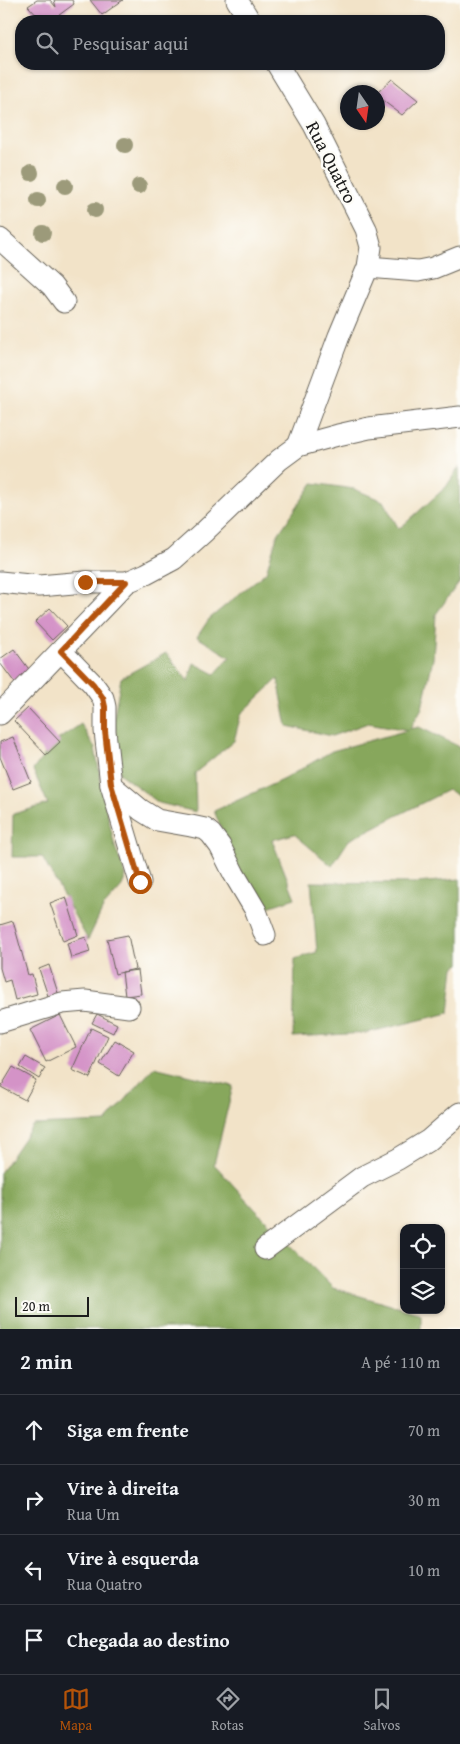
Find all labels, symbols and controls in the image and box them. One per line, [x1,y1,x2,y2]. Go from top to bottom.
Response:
search box [15,15,445,70]
icon: search [33,29,61,57]
text: Pesquisar aqui [73,29,188,57]
north arrow [340,85,385,130]
street label: Rua Quatro [299,116,365,208]
route end [74,571,97,594]
route start [129,871,152,894]
map controls [400,1224,445,1314]
button: locate [400,1224,445,1269]
button: layers [400,1269,445,1314]
scale bar [15,1294,89,1317]
text: 20 m [22,1296,50,1316]
text: 2 min [20,1346,72,1377]
text: A pé · 110 m [361,1350,440,1374]
icon: ahead [20,1416,48,1444]
text: Siga em frente [67,1416,189,1444]
text: 70 m [408,1418,440,1442]
text: Vire à direita [67,1474,179,1502]
icon: right [20,1486,48,1514]
text: 30 m [408,1488,440,1512]
text: Rua Um [67,1502,120,1526]
text: Vire à esquerda [67,1544,199,1572]
icon: left [20,1556,48,1584]
text: 10 m [408,1558,440,1582]
text: Rua Quatro [67,1572,142,1596]
icon: arrive [20,1626,48,1654]
text: Chegada ao destino [67,1626,230,1654]
tab: Mapa [60,1685,92,1735]
tab: Rotas [212,1685,244,1735]
tab: Salvos [363,1685,400,1735]

